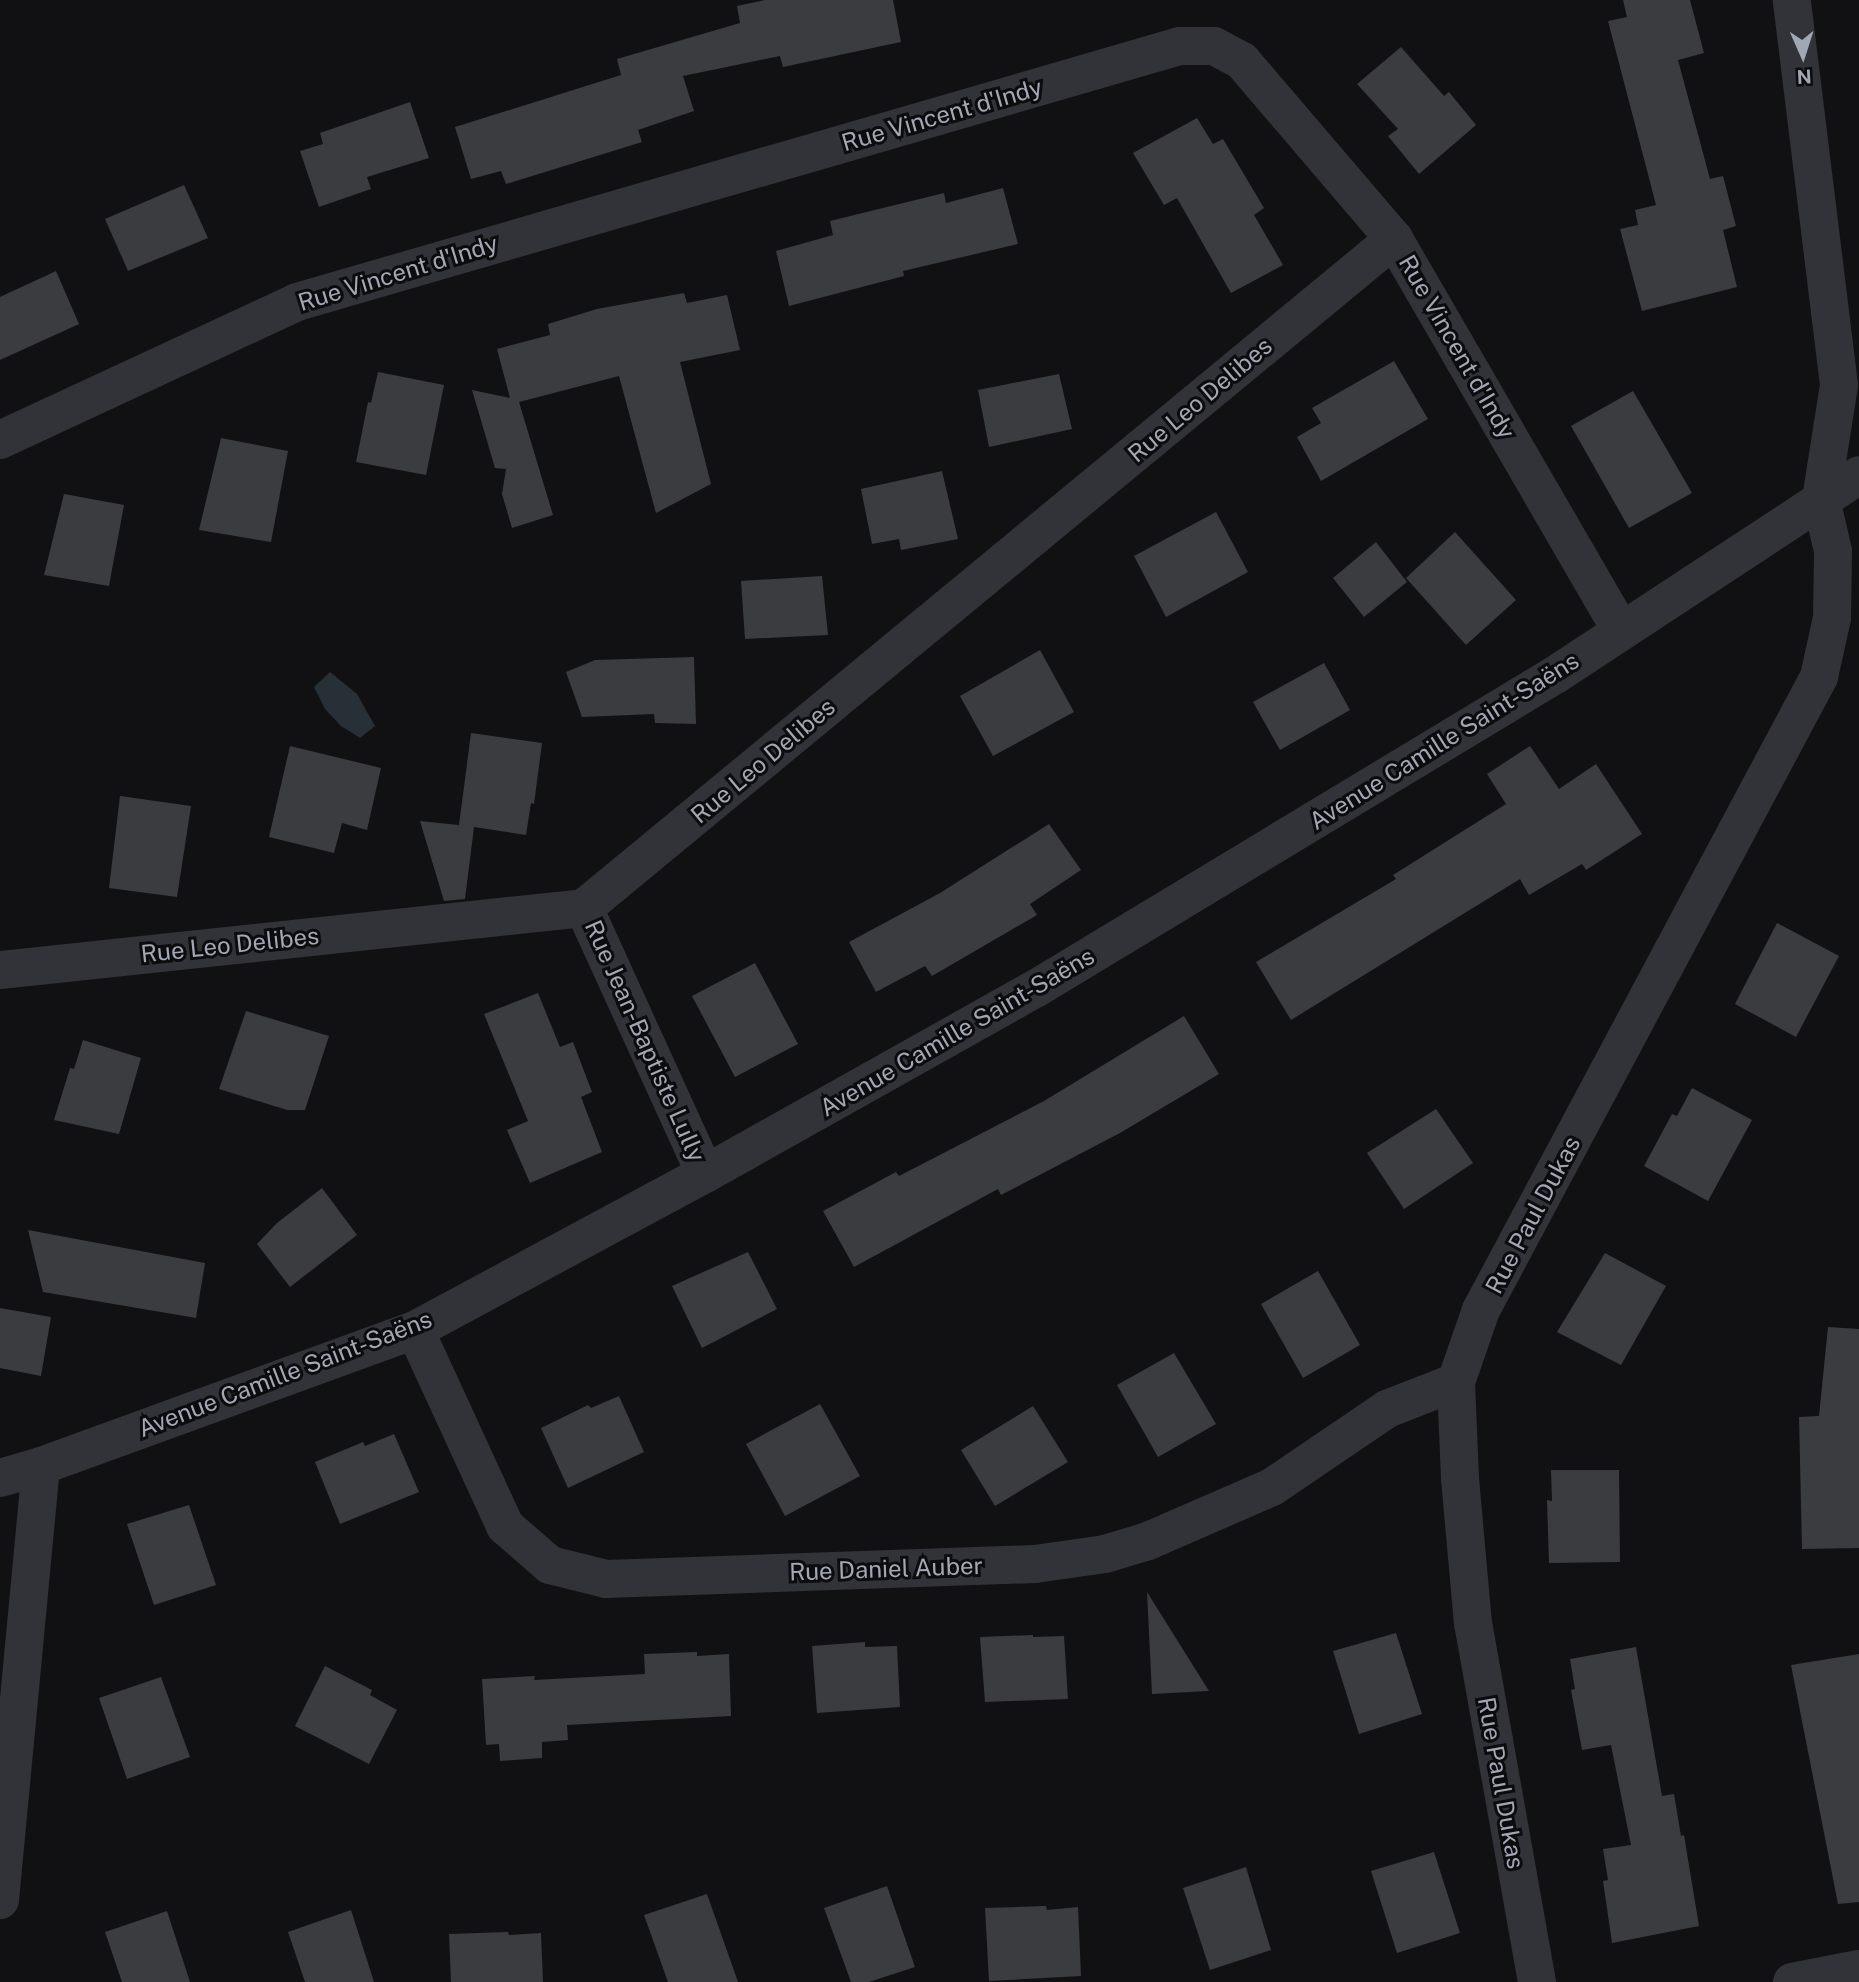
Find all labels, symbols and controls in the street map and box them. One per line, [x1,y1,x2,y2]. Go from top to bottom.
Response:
north arrow [1768,21,1838,91]
text: N [1796,66,1812,88]
street label: Rue Vincent d'Indy [838,72,1046,158]
street label: Rue Vincent d'Indy [294,229,502,317]
street label: Rue Vincent d'Indy [1392,250,1522,444]
street label: Rue Leo Delibes [1122,331,1278,469]
street label: Avenue Camille Saint-Saëns [1304,646,1584,836]
street label: Rue Leo Delibes [685,692,841,830]
street label: Rue Jean-Baptiste Lully [579,916,711,1166]
street label: Rue Leo Delibes [139,921,321,969]
street label: Avenue Camille Saint-Saëns [814,941,1100,1123]
street label: Rue Paul Dukas [1479,1131,1587,1299]
street label: Avenue Camille Saint-Saëns [134,1305,436,1443]
street label: Rue Daniel Auber [789,1551,983,1587]
street label: Rue Paul Dukas [1472,1695,1530,1871]

